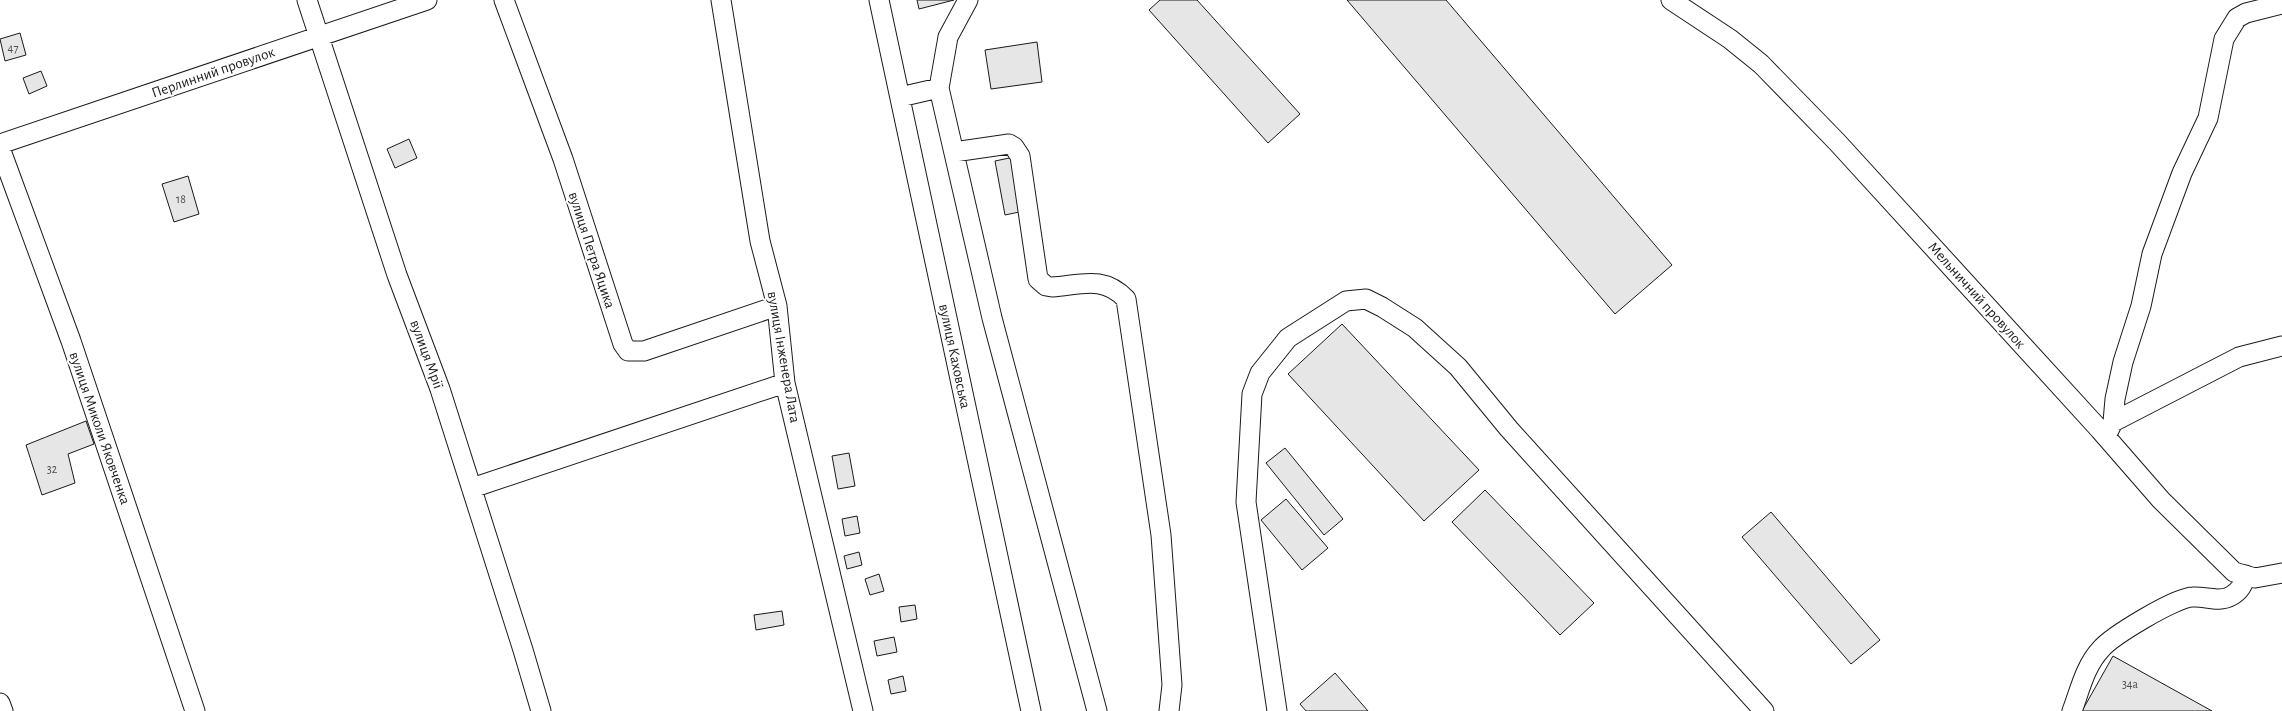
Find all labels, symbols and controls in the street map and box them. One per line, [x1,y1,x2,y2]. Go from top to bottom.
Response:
house number: 47 [8,42,18,54]
street label: Перлинний провулок [150,44,277,101]
street label: вулиця Петра Яцика [566,190,617,310]
house number: 18 [176,193,186,205]
street label: Мельничний провулок [1925,239,2028,351]
street label: вулиця Інженера Лата [765,290,802,424]
street label: вулиця Каховська [936,302,973,410]
street label: вулиця Мрії [407,318,446,391]
street label: вулиця Миколи Яковченка [66,350,133,507]
house number: 32 [47,463,58,475]
house number: 34а [2122,678,2139,690]

